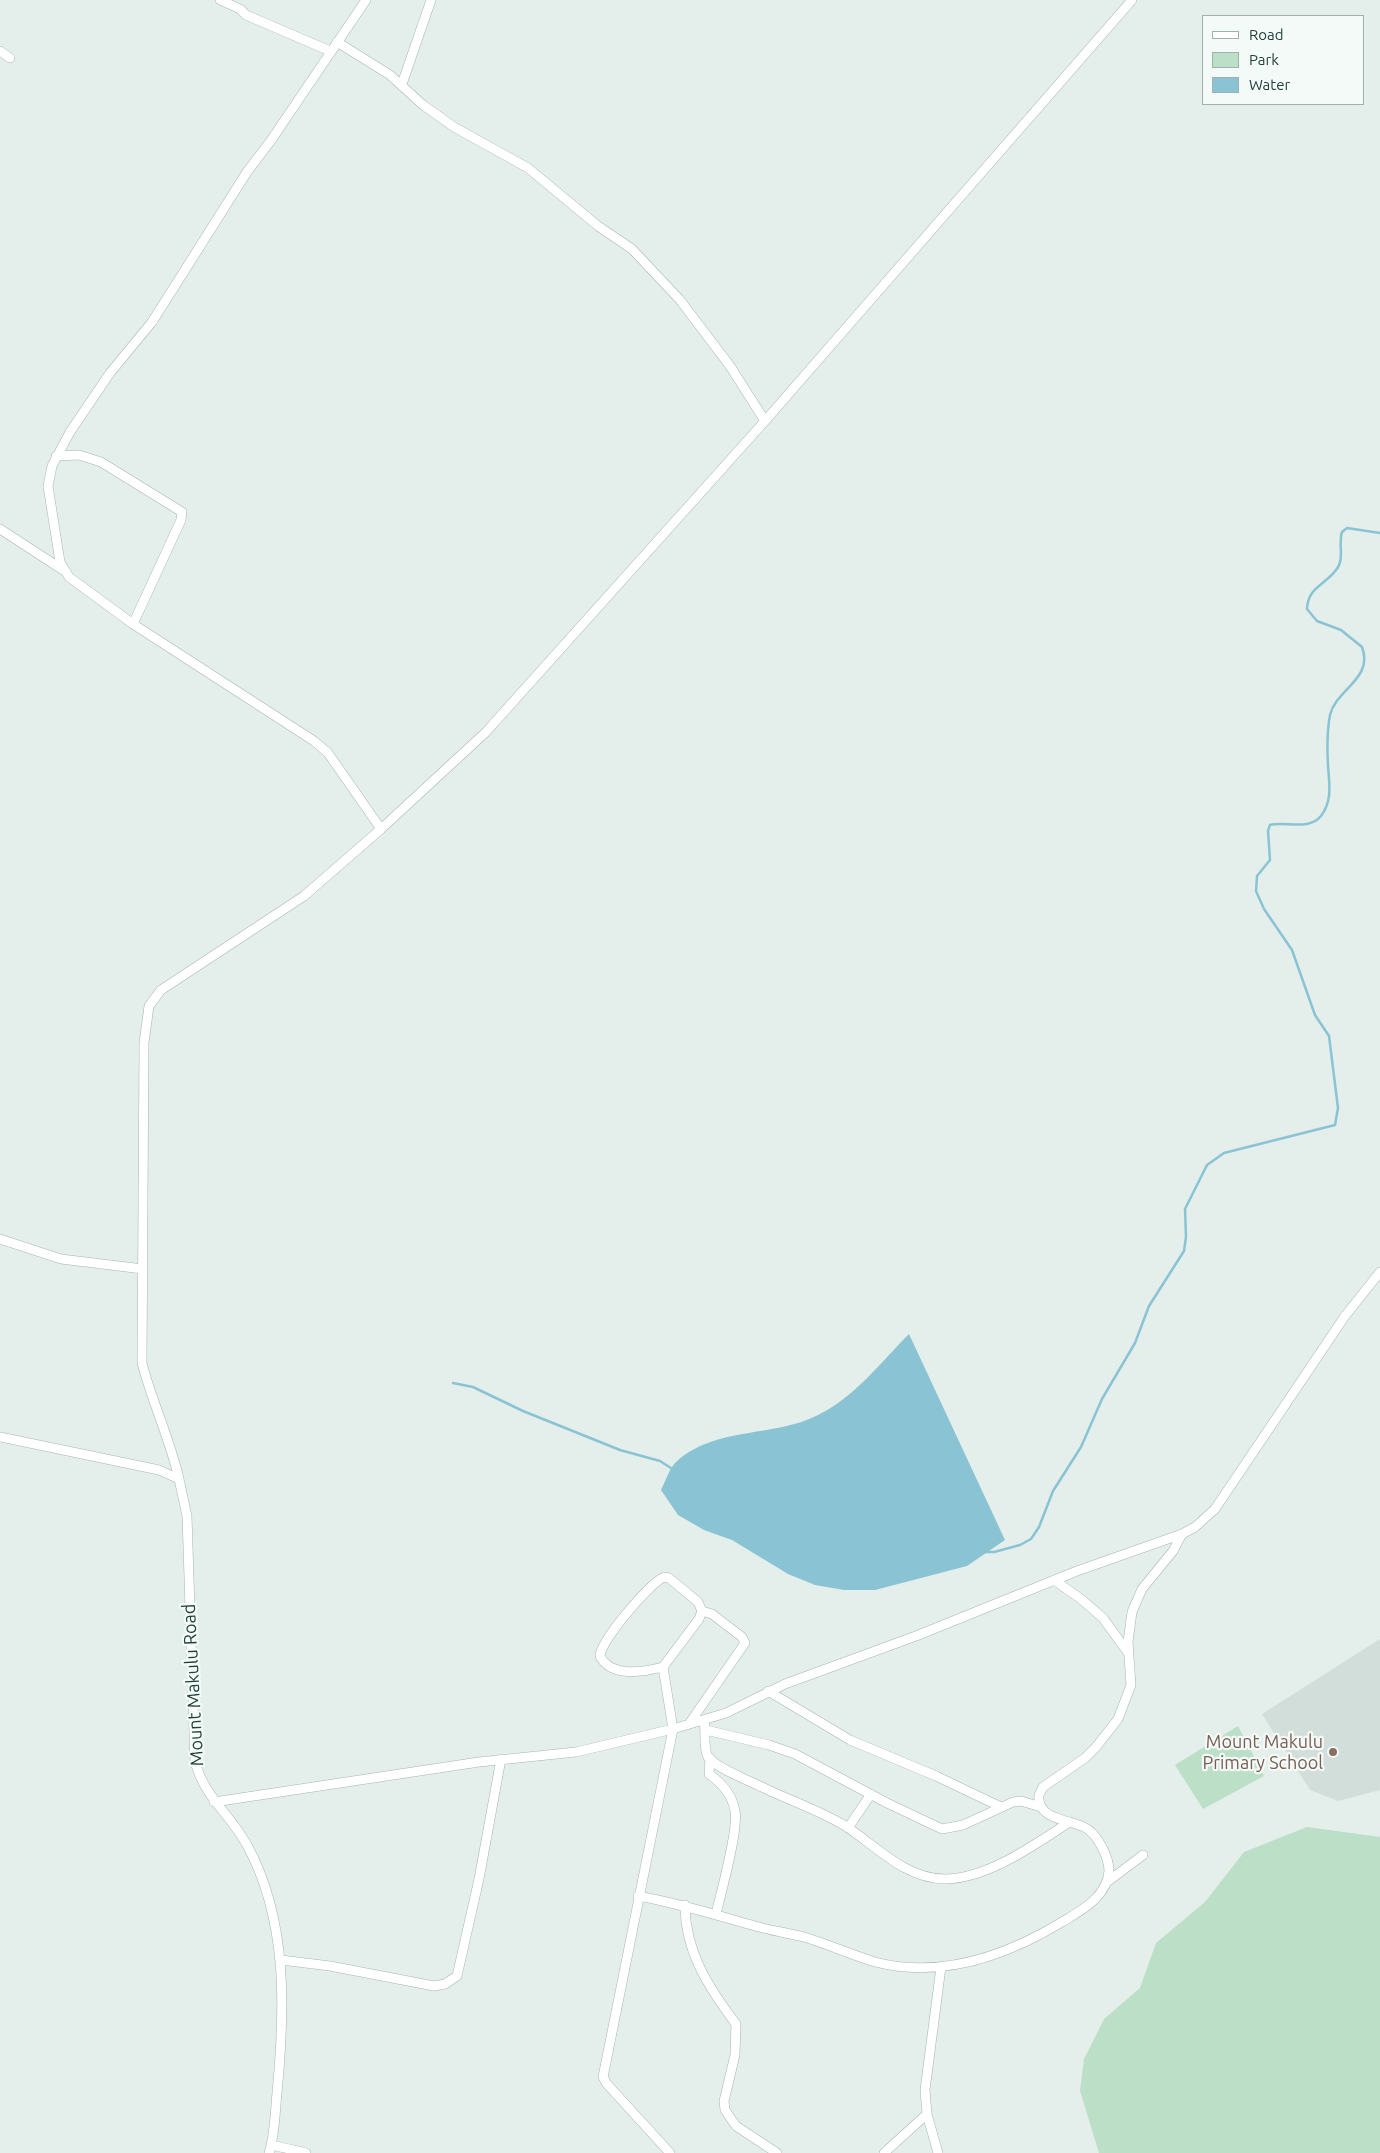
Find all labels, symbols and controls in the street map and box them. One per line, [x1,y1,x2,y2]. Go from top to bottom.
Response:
legend [1202,15,1365,105]
text: Road [1249,26,1284,43]
text: Park [1249,51,1279,68]
text: Water [1249,76,1290,93]
street label: Mount Makulu Road [178,1603,208,1767]
place label: Mount Makulu Primary School [1202,1731,1323,1774]
marker: Mount Makulu Primary School [1327,1746,1339,1758]

